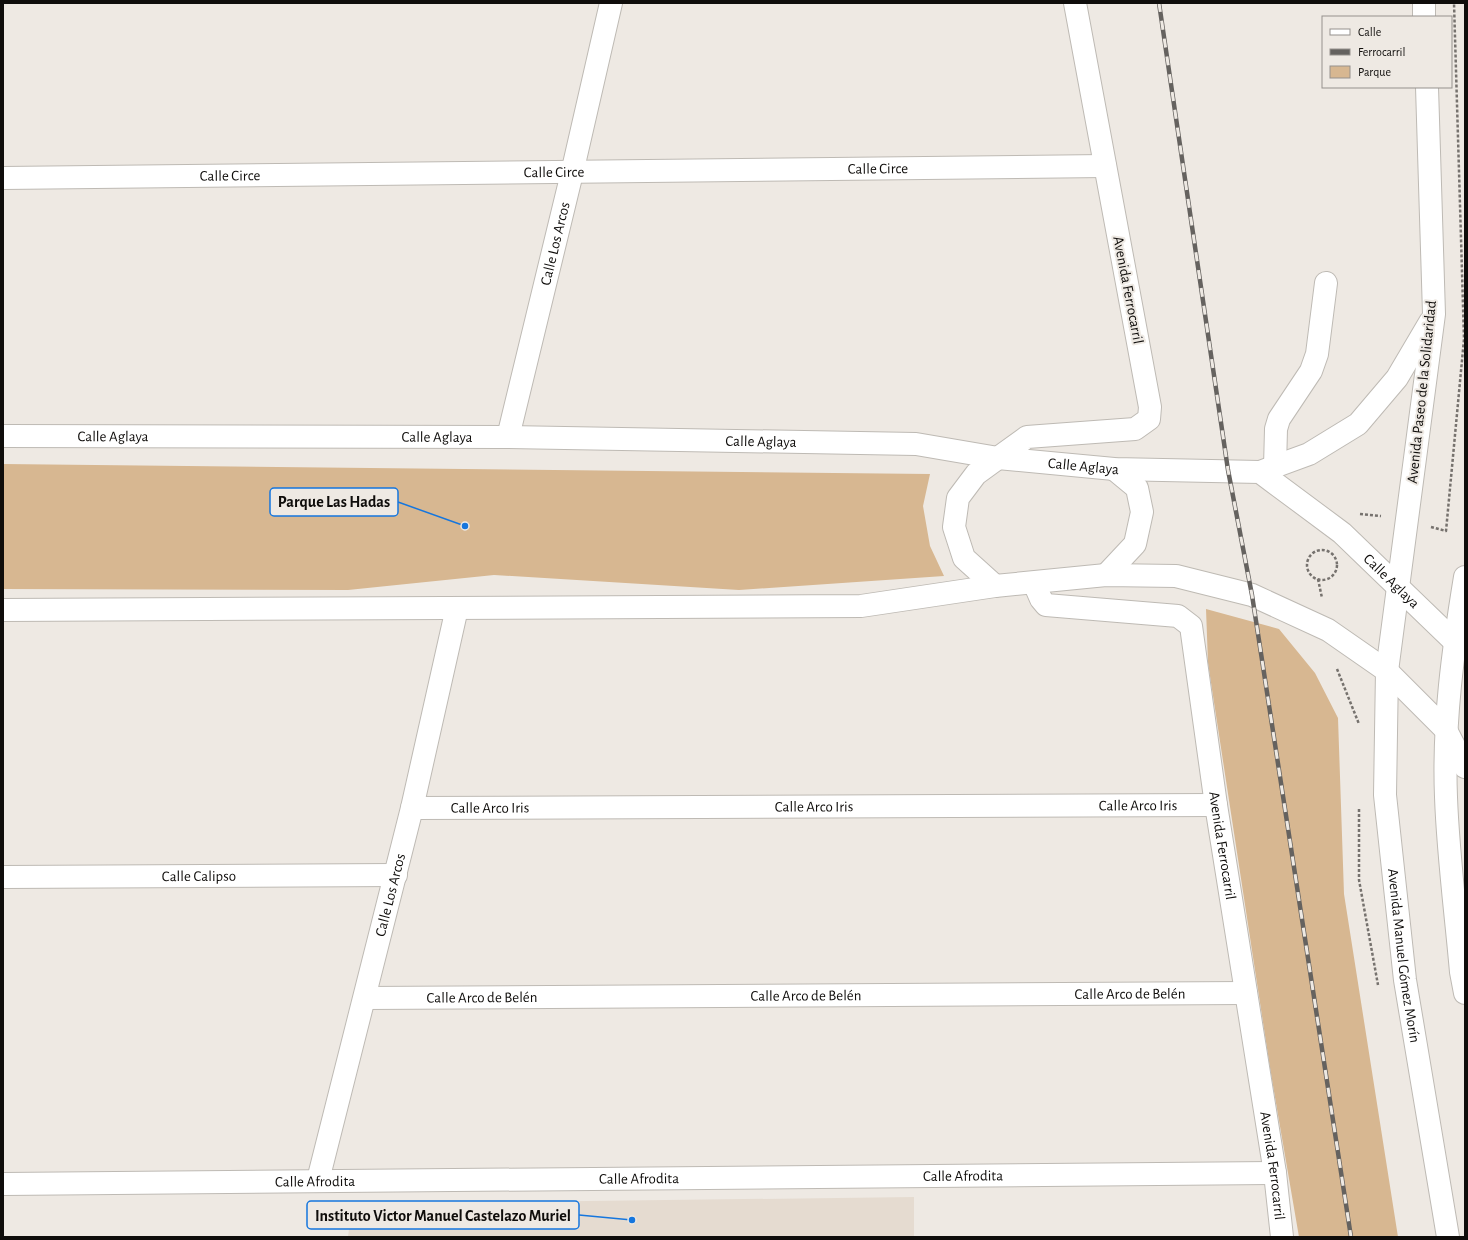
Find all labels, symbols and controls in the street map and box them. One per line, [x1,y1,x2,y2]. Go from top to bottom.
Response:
legend [1322,16,1452,88]
text: Calle [1358,26,1381,38]
text: Ferrocarril [1358,46,1405,58]
text: Parque [1358,66,1391,78]
street label: Calle Circe [848,161,908,176]
street label: Calle Circe [524,164,584,180]
street label: Calle Circe [200,168,260,183]
street label: Calle Los Arcos [538,200,572,287]
street label: Avenida Ferrocarril [1110,235,1146,345]
street label: Avenida Paseo de la Solidaridad [1405,300,1439,484]
street label: Calle Aglaya [77,429,149,444]
street label: Calle Aglaya [401,429,473,444]
street label: Calle Aglaya [725,433,797,449]
street label: Calle Aglaya [1047,455,1119,477]
callout: Parque Las Hadas [270,488,398,516]
text: Parque Las Hadas [278,494,390,510]
street label: Calle Aglaya [1361,551,1423,611]
street label: Avenida Ferrocarril [1207,790,1239,901]
street label: Calle Arco Iris [1099,798,1177,813]
street label: Calle Arco Iris [775,799,853,814]
street label: Calle Arco Iris [451,800,529,815]
street label: Calle Los Arcos [372,852,408,938]
street label: Calle Calipso [162,868,236,884]
street label: Avenida Manuel Gómez Morín [1385,868,1423,1044]
street label: Calle Arco de Belén [1074,986,1186,1001]
street label: Calle Arco de Belén [750,988,862,1003]
street label: Calle Arco de Belén [426,990,538,1005]
street label: Avenida Ferrocarril [1258,1110,1288,1221]
street label: Calle Afrodita [923,1168,1003,1184]
street label: Calle Afrodita [599,1171,679,1186]
street label: Calle Afrodita [275,1173,355,1189]
callout: Instituto Victor Manuel Castelazo Muriel [307,1201,579,1229]
text: Instituto Victor Manuel Castelazo Muriel [315,1208,571,1224]

